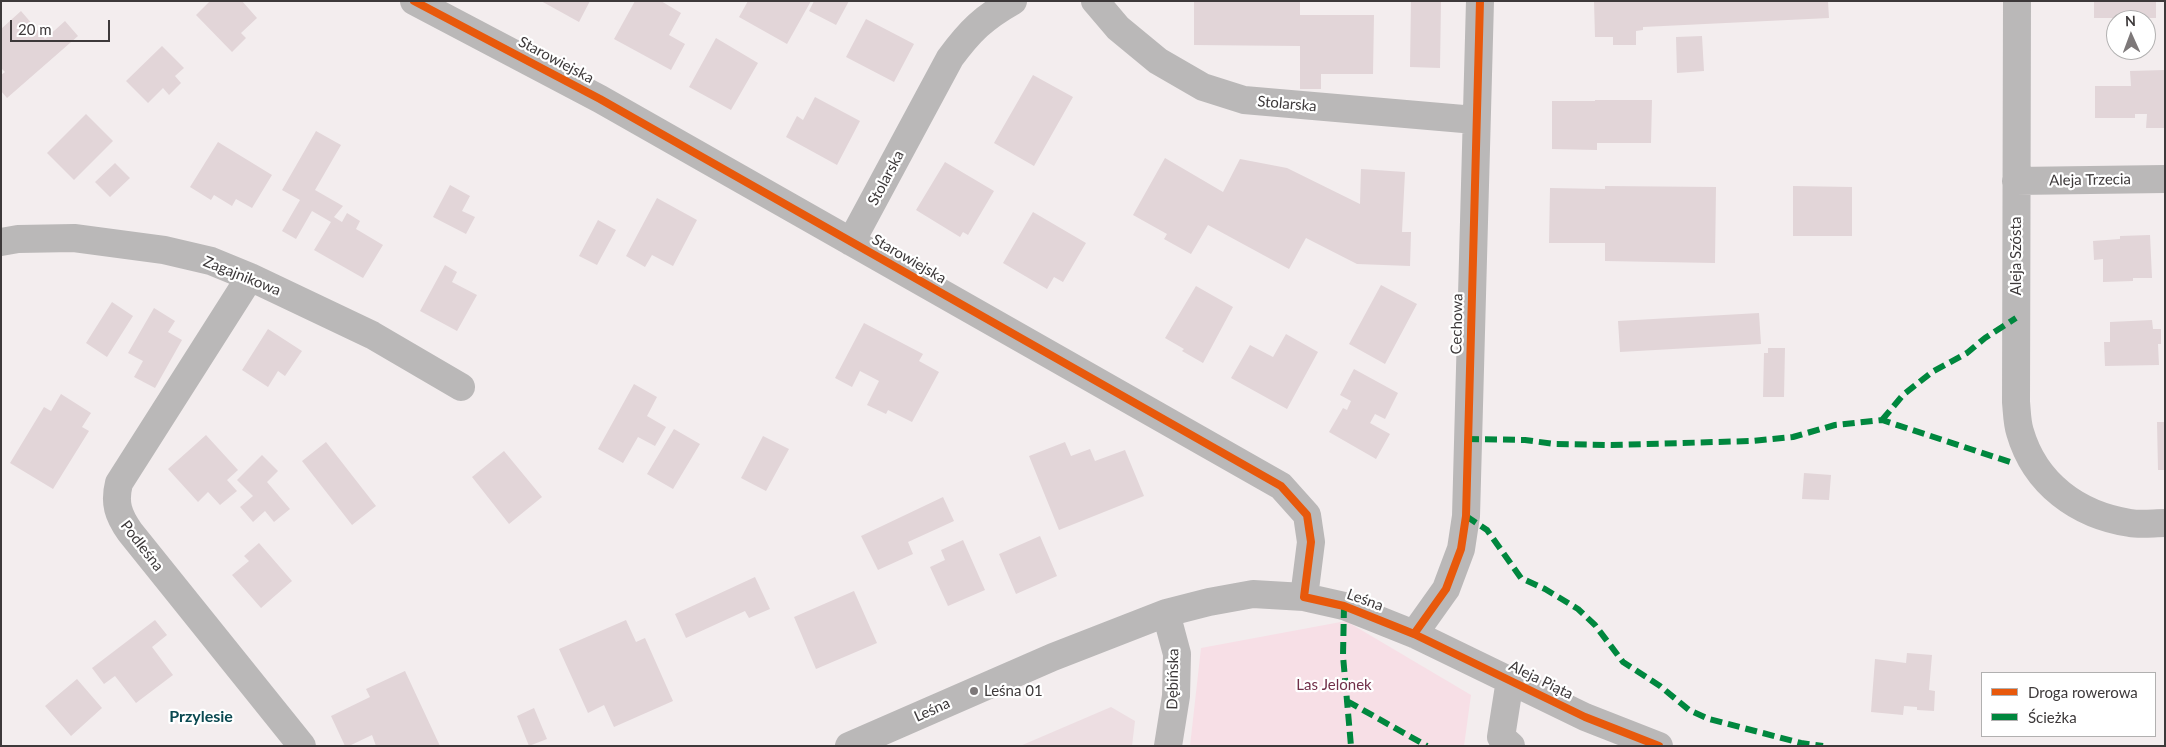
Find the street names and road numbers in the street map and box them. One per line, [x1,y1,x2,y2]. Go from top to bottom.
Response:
street label: Starowiejska [515,33,597,87]
street label: Stolarska [1257,92,1317,116]
street label: Stolarska [864,147,908,209]
street label: Aleja Trzecia [2049,170,2131,190]
street label: Aleja Szósta [2007,217,2025,295]
street label: Starowiejska [869,231,949,287]
street label: Zagajnikowa [201,252,283,300]
street label: Cechowa [1447,293,1467,355]
street label: Podleśna [117,517,167,575]
street label: Leśna [1344,585,1386,615]
street label: Dębińska [1163,648,1183,710]
street label: Aleja Piąta [1506,657,1576,703]
street label: Leśna [911,694,953,726]

